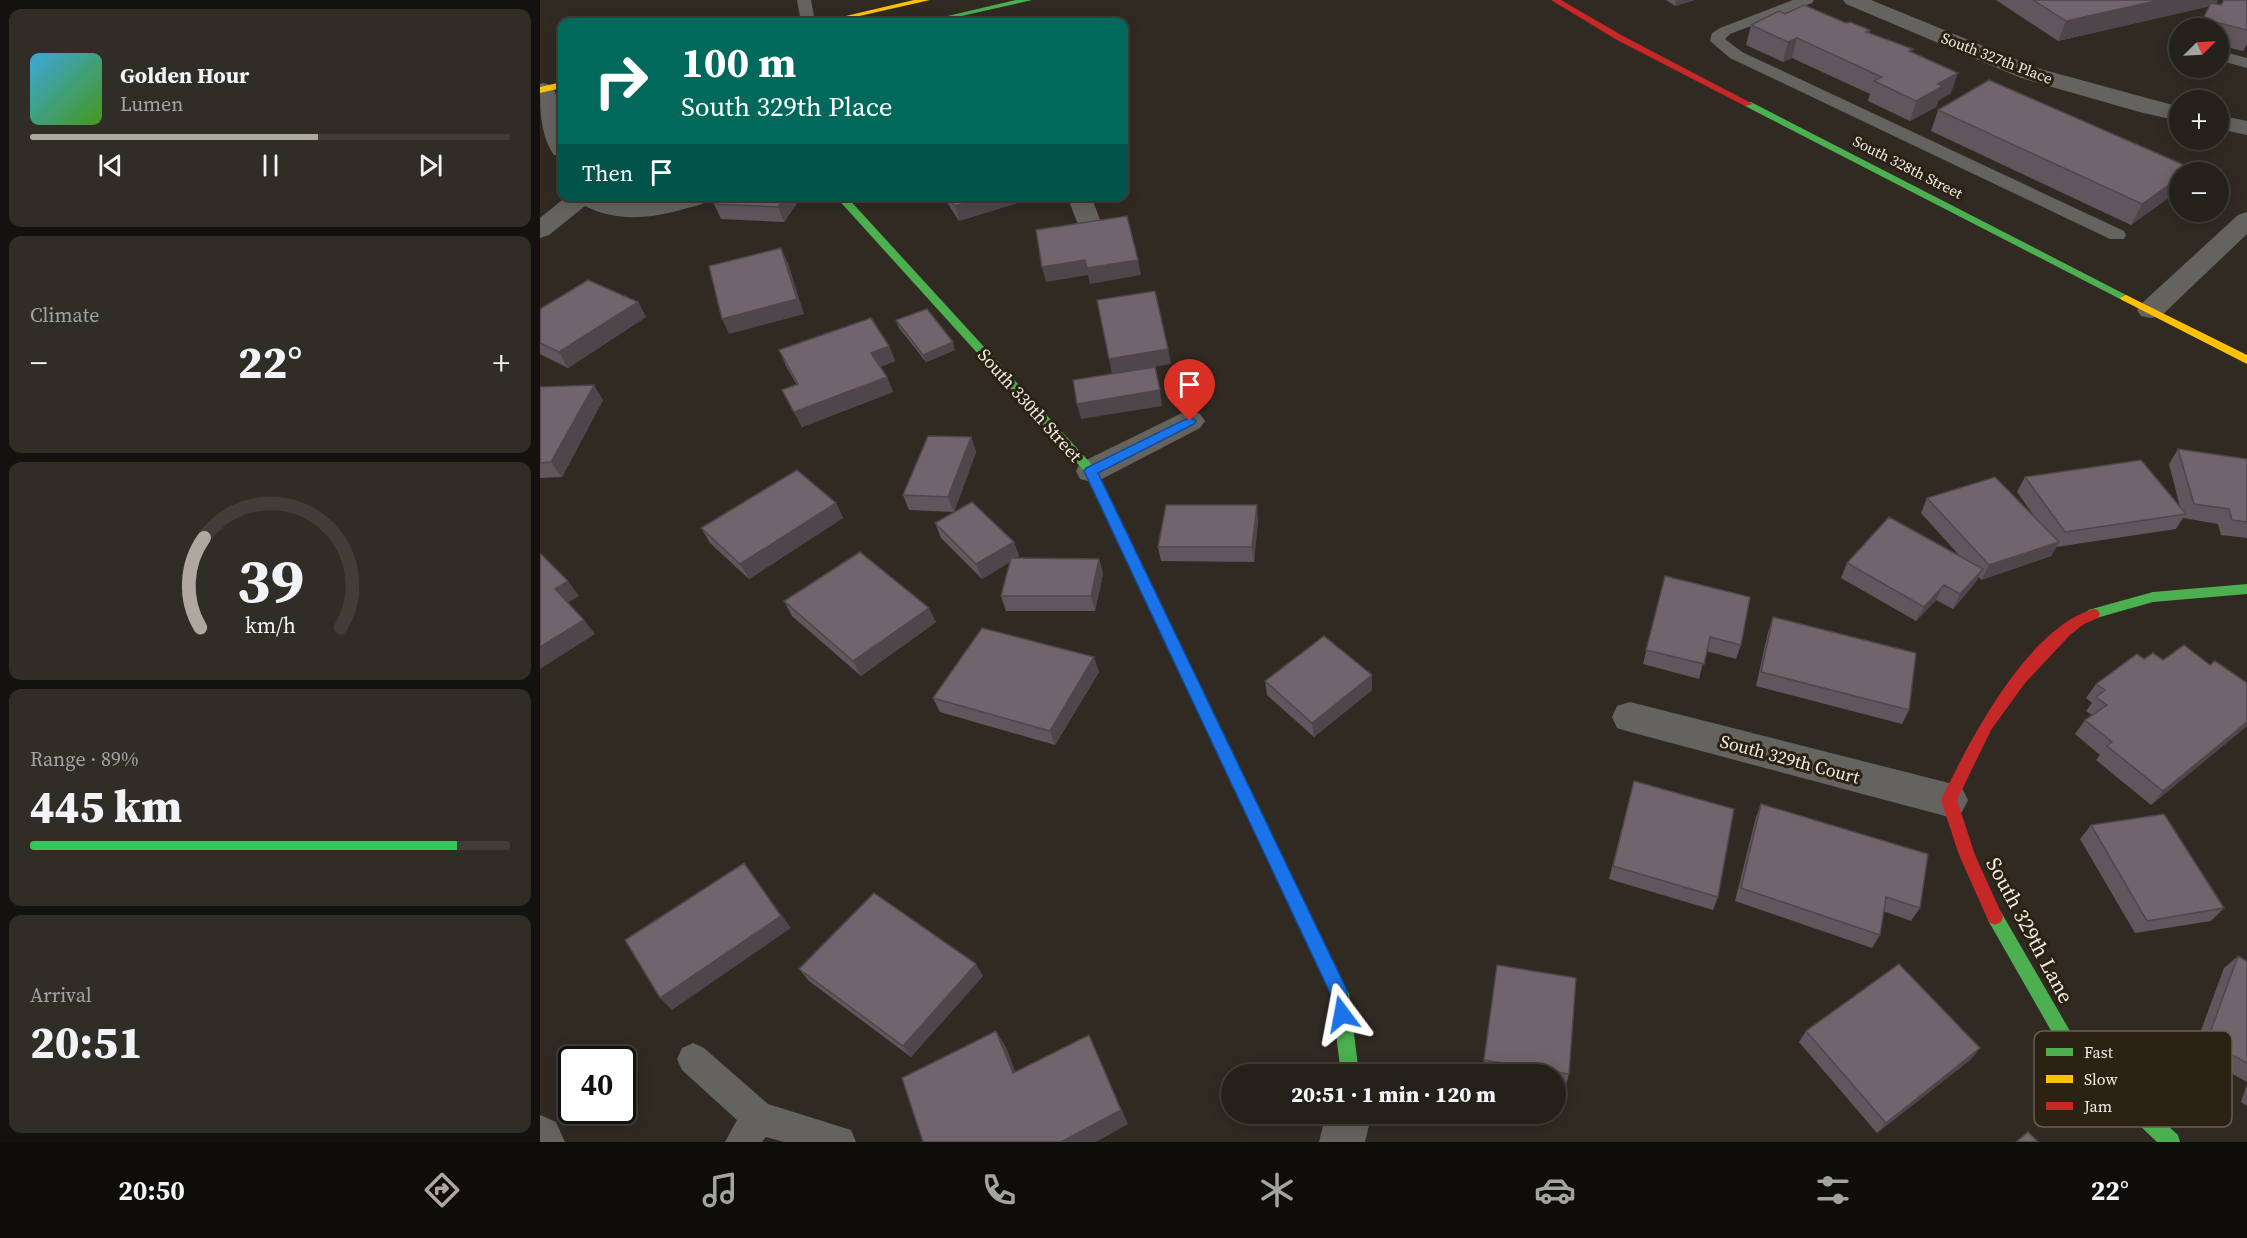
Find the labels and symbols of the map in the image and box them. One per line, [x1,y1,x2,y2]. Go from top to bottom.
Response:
north arrow [2169,18,2229,78]
street label: South 327th Place [1938,27,2056,89]
street label: South 328th Street [1850,130,1967,204]
street label: South 330th Street [972,343,1088,467]
pin [1164,359,1215,421]
street label: South 329th Court [1717,728,1863,790]
street label: South 329th Lane [1979,852,2081,1008]
position arrow [1310,982,1374,1046]
legend [2034,1031,2232,1127]
text: Fast [2084,1041,2114,1063]
speed limit sign: 40 [558,1046,636,1124]
text: Slow [2084,1068,2119,1090]
text: Jam [2083,1095,2112,1117]

